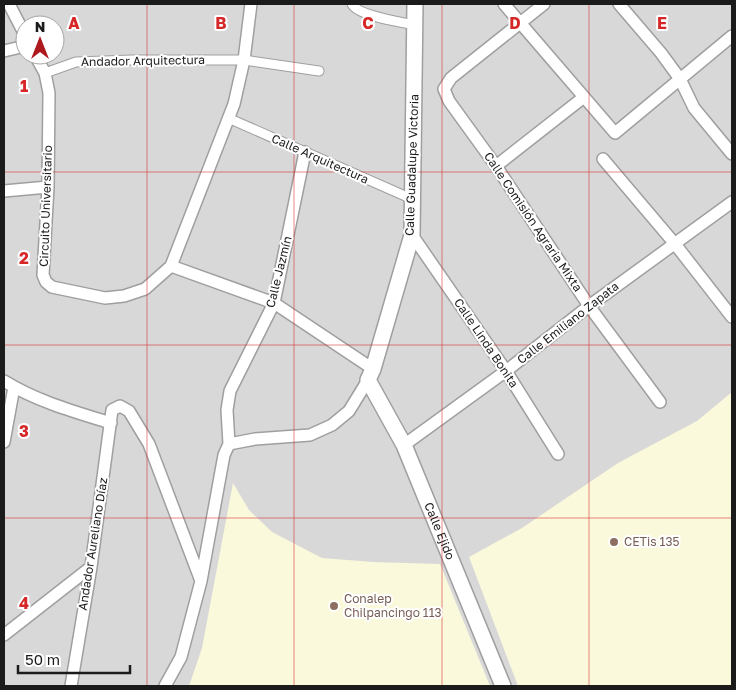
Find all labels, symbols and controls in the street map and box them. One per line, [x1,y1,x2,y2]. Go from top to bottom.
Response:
text: A [68,13,80,33]
text: B [215,13,227,33]
text: C [362,13,374,33]
text: D [509,13,521,33]
text: E [657,13,667,33]
north arrow [15,15,65,65]
text: N [35,18,45,35]
street label: Andador Arquitectura [81,52,205,69]
text: 1 [20,76,28,96]
street label: Calle Guadalupe Victoria [402,94,421,236]
street label: Calle Arquitectura [269,130,371,187]
street label: Circuito Universitario [36,145,55,267]
street label: Calle Comisión Agraria Mixta [481,149,586,294]
street label: Calle Jazmín [262,235,295,309]
text: 2 [19,248,29,268]
street label: Calle Emiliano Zapata [514,278,621,367]
street label: Calle Linda Bonita [451,295,522,390]
text: 3 [19,421,29,441]
street label: Andador Aureliano Díaz [75,476,110,611]
street label: Calle Ejido [421,500,458,562]
place label: CETis 135 [624,534,679,549]
marker: CETis 135 [608,536,620,548]
place label: Conalep Chilpancingo 113 [344,591,442,620]
text: 4 [19,593,29,613]
marker: Conalep Chilpancingo 113 [328,600,340,612]
scale bar [18,642,130,674]
text: 50 m [25,650,60,668]

